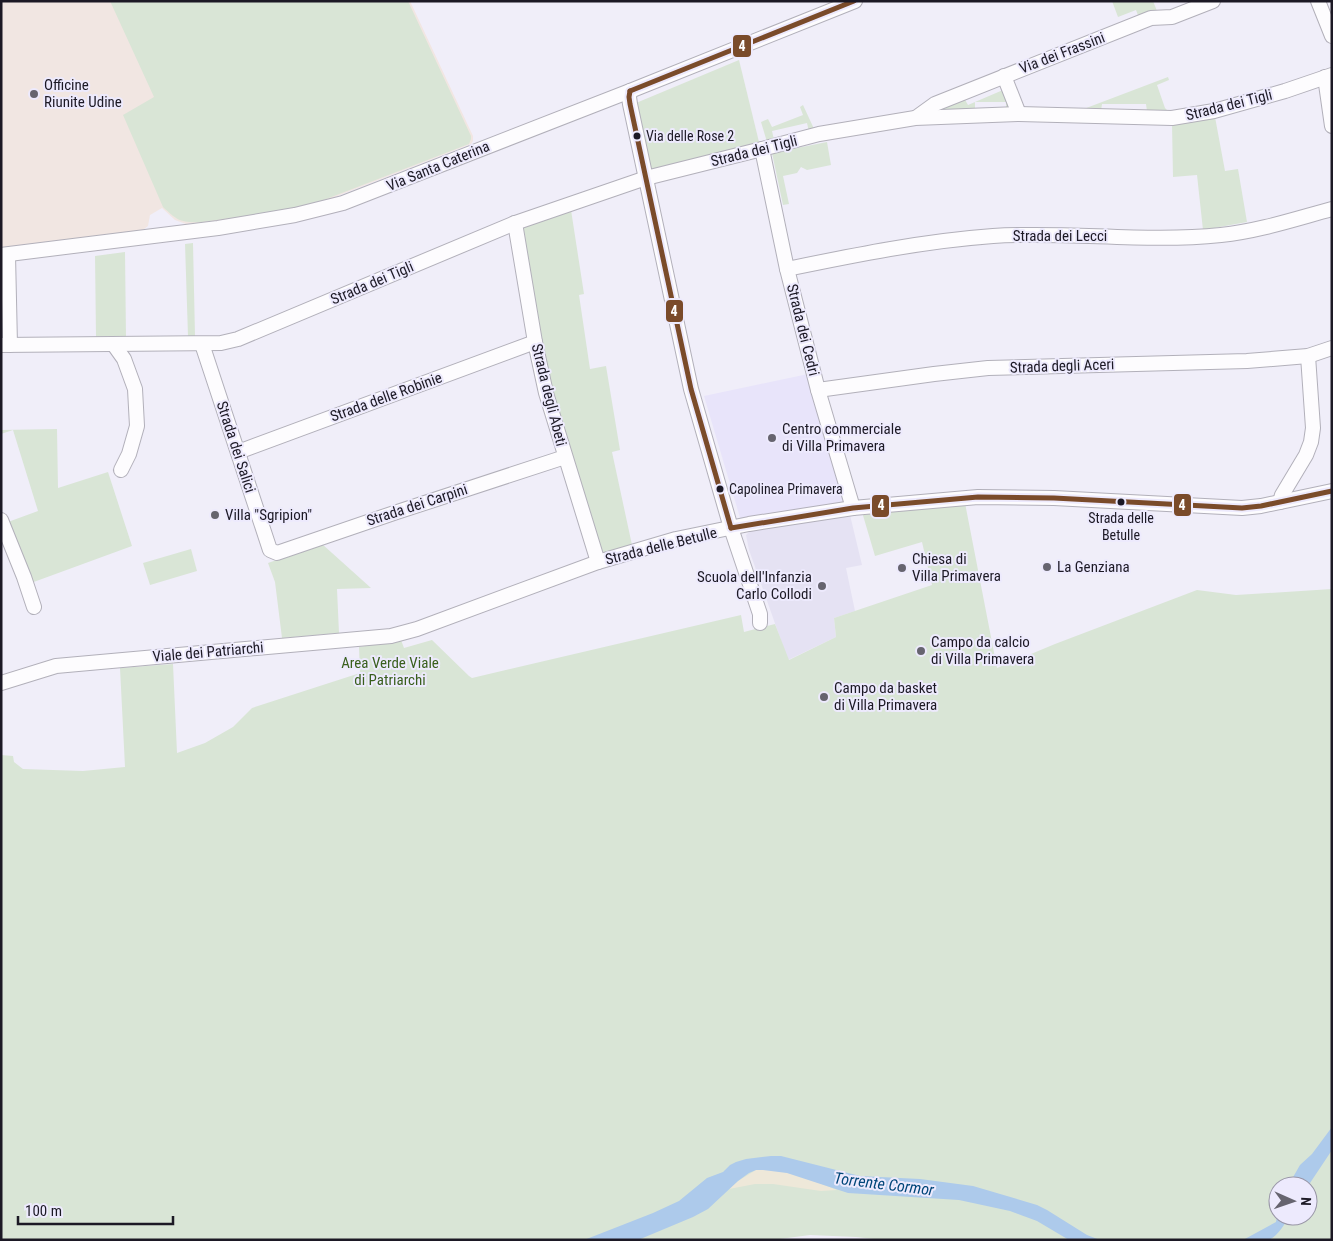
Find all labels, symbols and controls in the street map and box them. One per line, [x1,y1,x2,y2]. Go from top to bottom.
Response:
street label: Via dei Frassini [1017,28,1107,78]
line badge: 4 [732,34,752,58]
text: 4 [738,38,746,54]
place label: Officine Riunite Udine [44,76,122,111]
street label: Strada dei Tigli [1184,86,1274,124]
marker: Officine Riunite Udine [28,88,40,100]
place label: Via delle Rose 2 [646,128,734,144]
marker: Via delle Rose 2 [632,131,642,141]
street label: Strada dei Tigli [709,132,799,170]
street label: Via Santa Caterina [384,137,492,195]
street label: Strada dei Lecci [1013,227,1107,245]
street label: Strada dei Tigli [328,257,416,309]
street label: Strada dei Cedri [783,282,823,378]
line badge: 4 [665,299,684,323]
text: 4 [670,303,678,319]
street label: Strada degli Abeti [528,342,570,448]
street label: Strada degli Aceri [1009,355,1115,377]
street label: Strada delle Robinie [328,368,444,426]
street label: Strada dei Salici [213,399,259,495]
place label: Centro commerciale di Villa Primavera [782,420,901,455]
marker: Centro commerciale di Villa Primavera [766,432,778,444]
street label: Strada dei Carpini [364,480,470,530]
place label: Capolinea Primavera [729,481,843,497]
marker: Capolinea Primavera [715,484,725,494]
line badge: 4 [1173,493,1192,517]
line badge: 4 [871,494,890,518]
text: 4 [877,497,885,513]
marker: Strada delle Betulle [1116,497,1126,507]
text: 4 [1178,497,1186,513]
place label: Villa "Sgripion" [225,506,312,524]
marker: Villa "Sgripion" [209,509,221,521]
place label: Strada delle Betulle [1088,510,1154,543]
street label: Strada delle Betulle [603,523,719,569]
place label: Chiesa di Villa Primavera [912,550,1001,585]
place label: La Genziana [1057,558,1130,576]
marker: La Genziana [1041,561,1053,573]
marker: Chiesa di Villa Primavera [896,562,908,574]
place label: Scuola dell'Infanzia Carlo Collodi [697,568,812,603]
marker: Scuola dell'Infanzia Carlo Collodi [816,580,828,592]
place label: Campo da calcio di Villa Primavera [931,633,1034,668]
street label: Viale dei Patriarchi [152,638,264,666]
marker: Campo da calcio di Villa Primavera [915,645,927,657]
park label: Area Verde Viale di Patriarchi [341,654,439,689]
place label: Campo da basket di Villa Primavera [834,679,937,714]
marker: Campo da basket di Villa Primavera [818,691,830,703]
water label: Torrente Cormor [833,1168,936,1200]
north arrow [1268,1176,1318,1226]
scale bar [18,1194,172,1226]
text: N [1298,1197,1314,1206]
text: 100 m [25,1202,62,1220]

